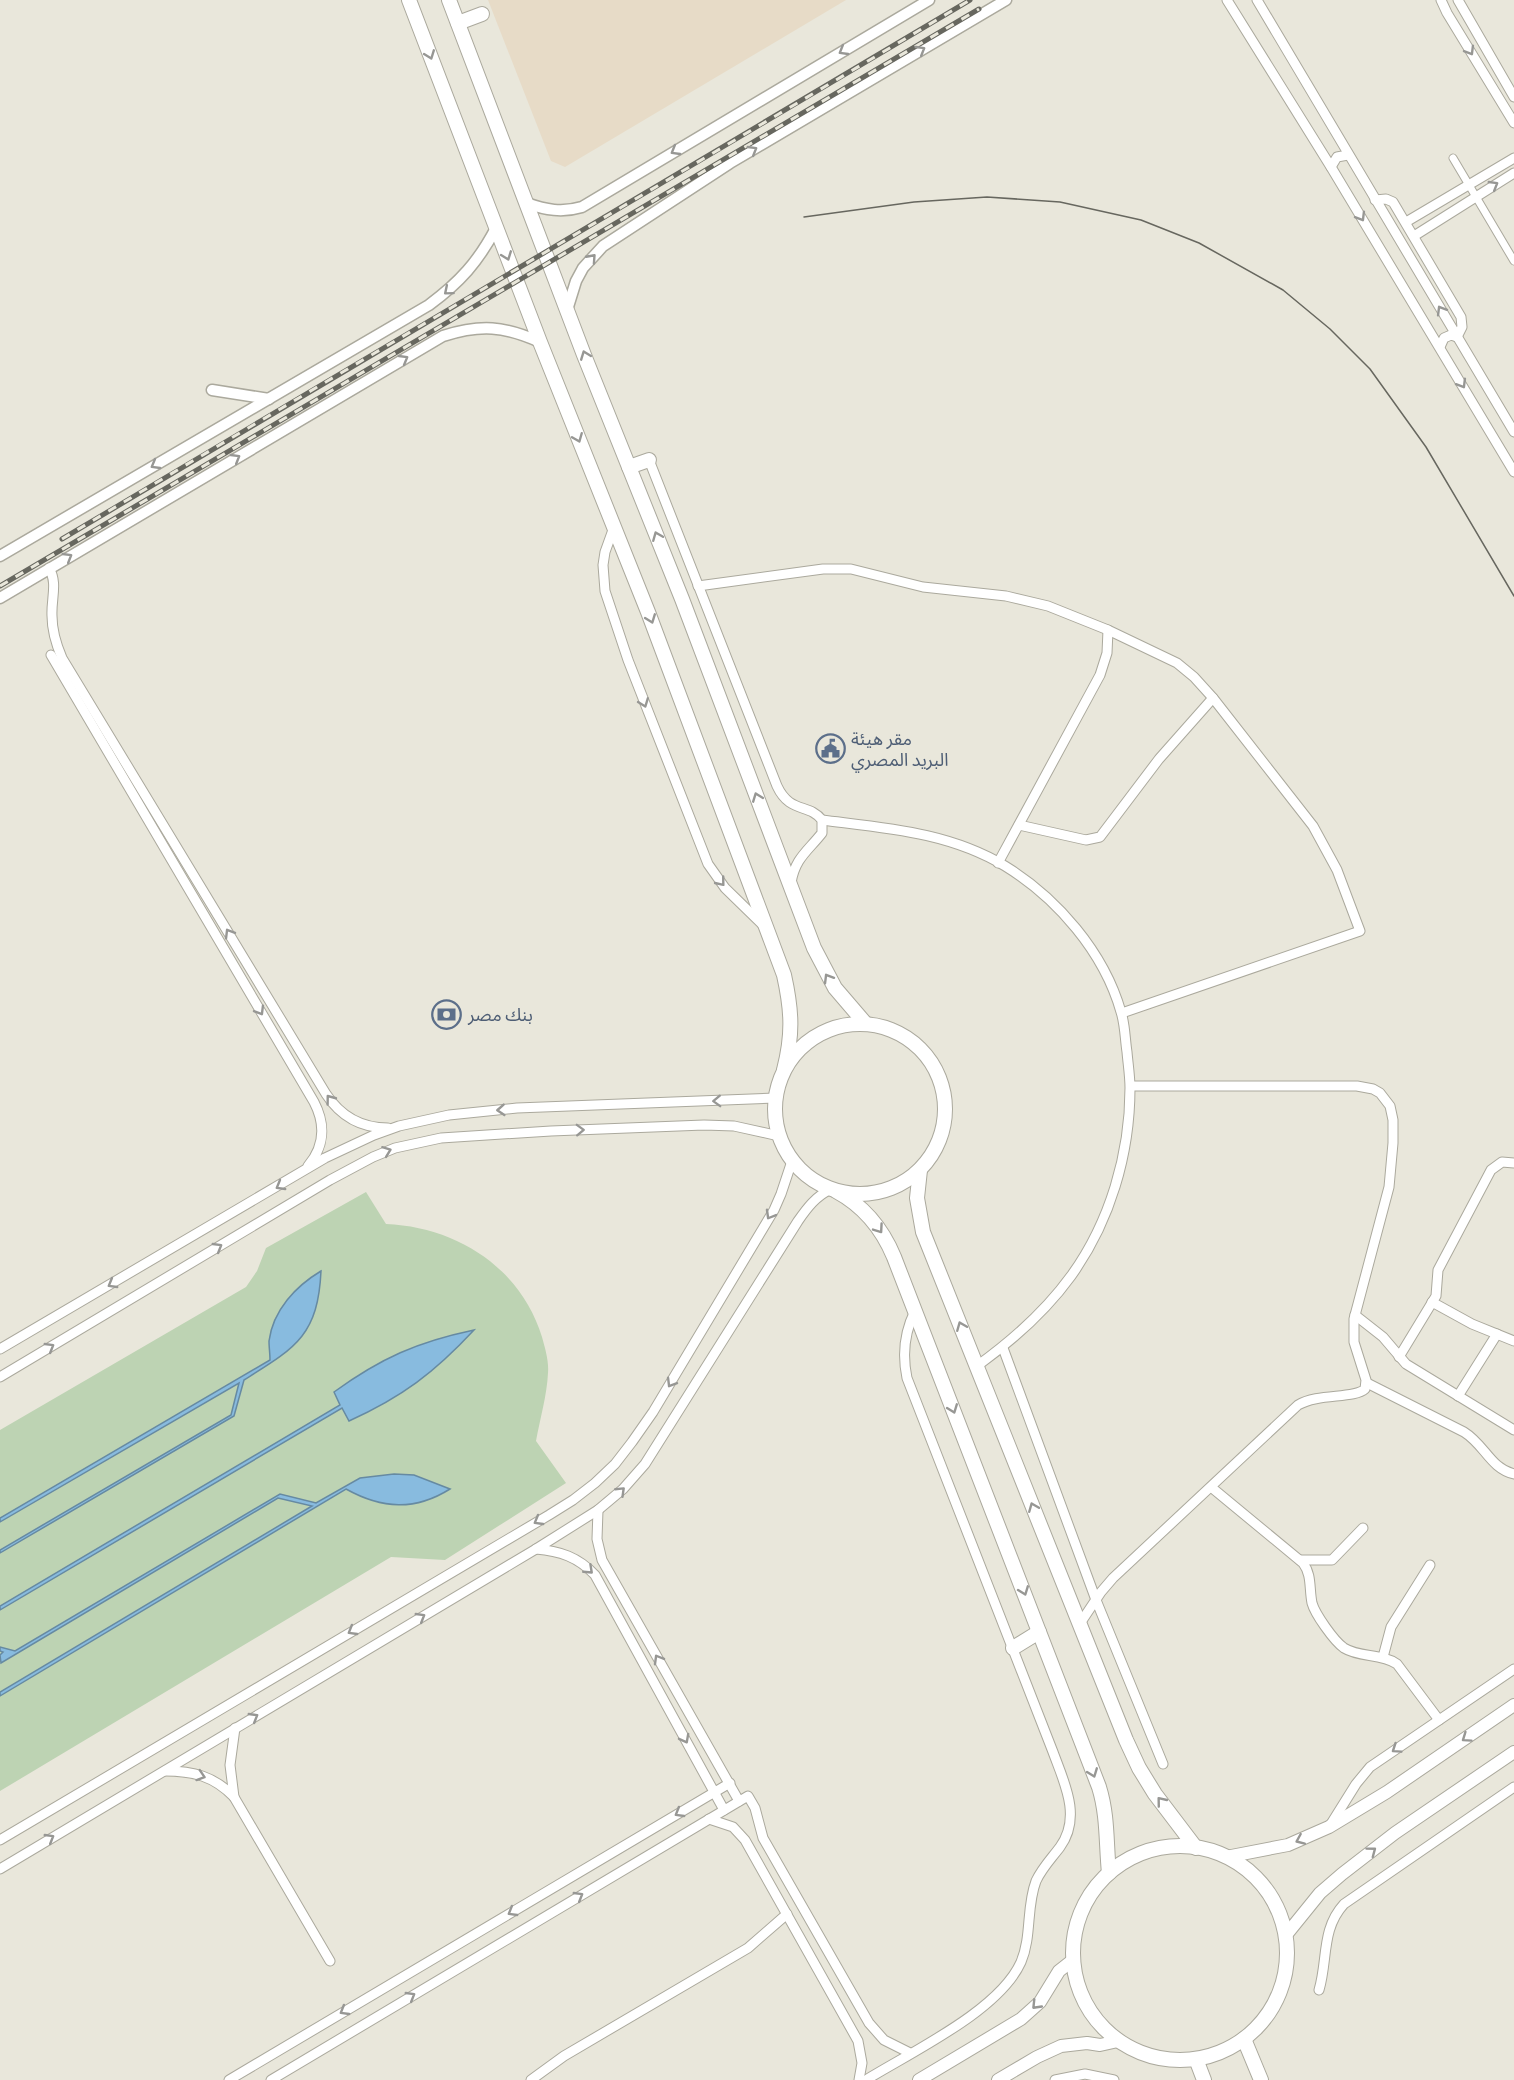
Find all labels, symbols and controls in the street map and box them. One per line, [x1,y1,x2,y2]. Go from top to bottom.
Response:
one-way arrow [839,44,849,55]
one-way arrow [1463,45,1475,55]
one-way arrow [915,46,925,58]
one-way arrow [422,49,435,59]
one-way arrow [671,143,681,155]
one-way arrow [747,145,757,157]
one-way arrow [1488,181,1498,193]
one-way arrow [1354,211,1366,221]
one-way arrow [500,250,512,261]
one-way arrow [585,254,596,265]
one-way arrow [444,283,455,294]
one-way arrow [1436,305,1448,316]
one-way arrow [579,351,592,361]
one-way arrow [398,355,408,366]
one-way arrow [1454,378,1466,388]
one-way arrow [571,432,583,443]
one-way arrow [230,453,240,465]
one-way arrow [151,458,161,470]
one-way arrow [652,532,664,543]
one-way arrow [62,553,72,564]
one-way arrow [643,613,656,624]
one-way arrow [637,697,650,708]
place label: مقر هيئة البريد المصري [851,727,949,773]
public building icon: مقر هيئة البريد المصري [814,733,846,765]
one-way arrow [752,792,764,803]
one-way arrow [713,875,724,886]
one-way arrow [224,929,236,939]
one-way arrow [824,974,836,984]
bank icon: بنك مصر [431,999,463,1031]
place label: بنك مصر [467,1003,533,1028]
one-way arrow [253,1005,265,1015]
one-way arrow [712,1094,721,1107]
one-way arrow [326,1095,337,1106]
one-way arrow [496,1103,505,1116]
one-way arrow [576,1123,585,1136]
one-way arrow [381,1146,392,1158]
one-way arrow [276,1178,286,1190]
one-way arrow [766,1209,778,1219]
one-way arrow [872,1223,883,1234]
one-way arrow [212,1243,222,1254]
one-way arrow [108,1277,118,1288]
one-way arrow [956,1321,968,1332]
one-way arrow [44,1342,54,1354]
one-way arrow [666,1377,678,1387]
one-way arrow [946,1403,958,1414]
one-way arrow [614,1487,625,1498]
one-way arrow [1028,1503,1040,1514]
one-way arrow [534,1514,544,1526]
one-way arrow [582,1563,593,1574]
one-way arrow [1016,1585,1029,1596]
one-way arrow [415,1613,425,1625]
one-way arrow [348,1624,358,1636]
one-way arrow [654,1655,665,1665]
one-way arrow [248,1713,258,1724]
one-way arrow [1461,1731,1472,1742]
one-way arrow [678,1733,689,1743]
one-way arrow [1392,1742,1403,1753]
one-way arrow [196,1768,206,1781]
one-way arrow [1086,1768,1099,1778]
one-way arrow [1158,1797,1169,1808]
one-way arrow [675,1806,686,1817]
one-way arrow [1295,1832,1306,1844]
one-way arrow [44,1834,54,1846]
one-way arrow [1365,1847,1376,1858]
one-way arrow [573,1892,583,1904]
one-way arrow [507,1905,518,1917]
one-way arrow [405,1992,415,2004]
one-way arrow [1033,1997,1044,2008]
one-way arrow [340,2004,350,2016]

